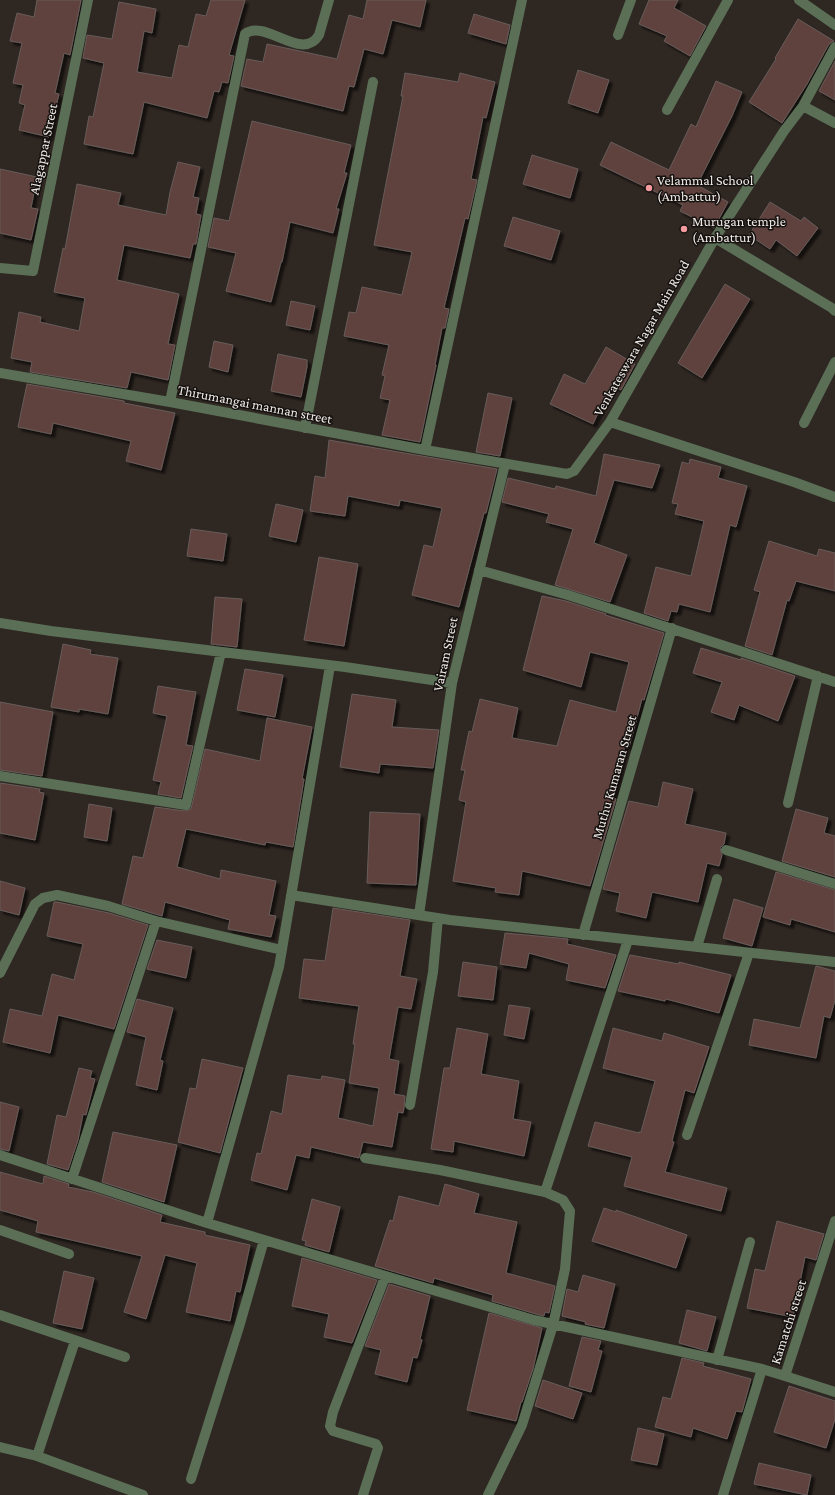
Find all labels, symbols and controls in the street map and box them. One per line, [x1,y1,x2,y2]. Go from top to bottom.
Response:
street label: Alagappar Street [26,102,61,196]
place label: Velammal School (Ambattur) [657,172,754,205]
marker: Velammal School (Ambattur) [644,183,654,193]
place label: Murugan temple (Ambattur) [692,213,786,246]
marker: Murugan temple (Ambattur) [679,224,689,234]
street label: Venkateswara Nagar Main Road [590,257,693,419]
street label: Thirumangai mannan street [176,381,334,427]
street label: Vairam Street [429,615,461,693]
street label: Muthu Kumaran Street [589,713,639,841]
street label: Kamatchi street [767,1277,809,1366]

